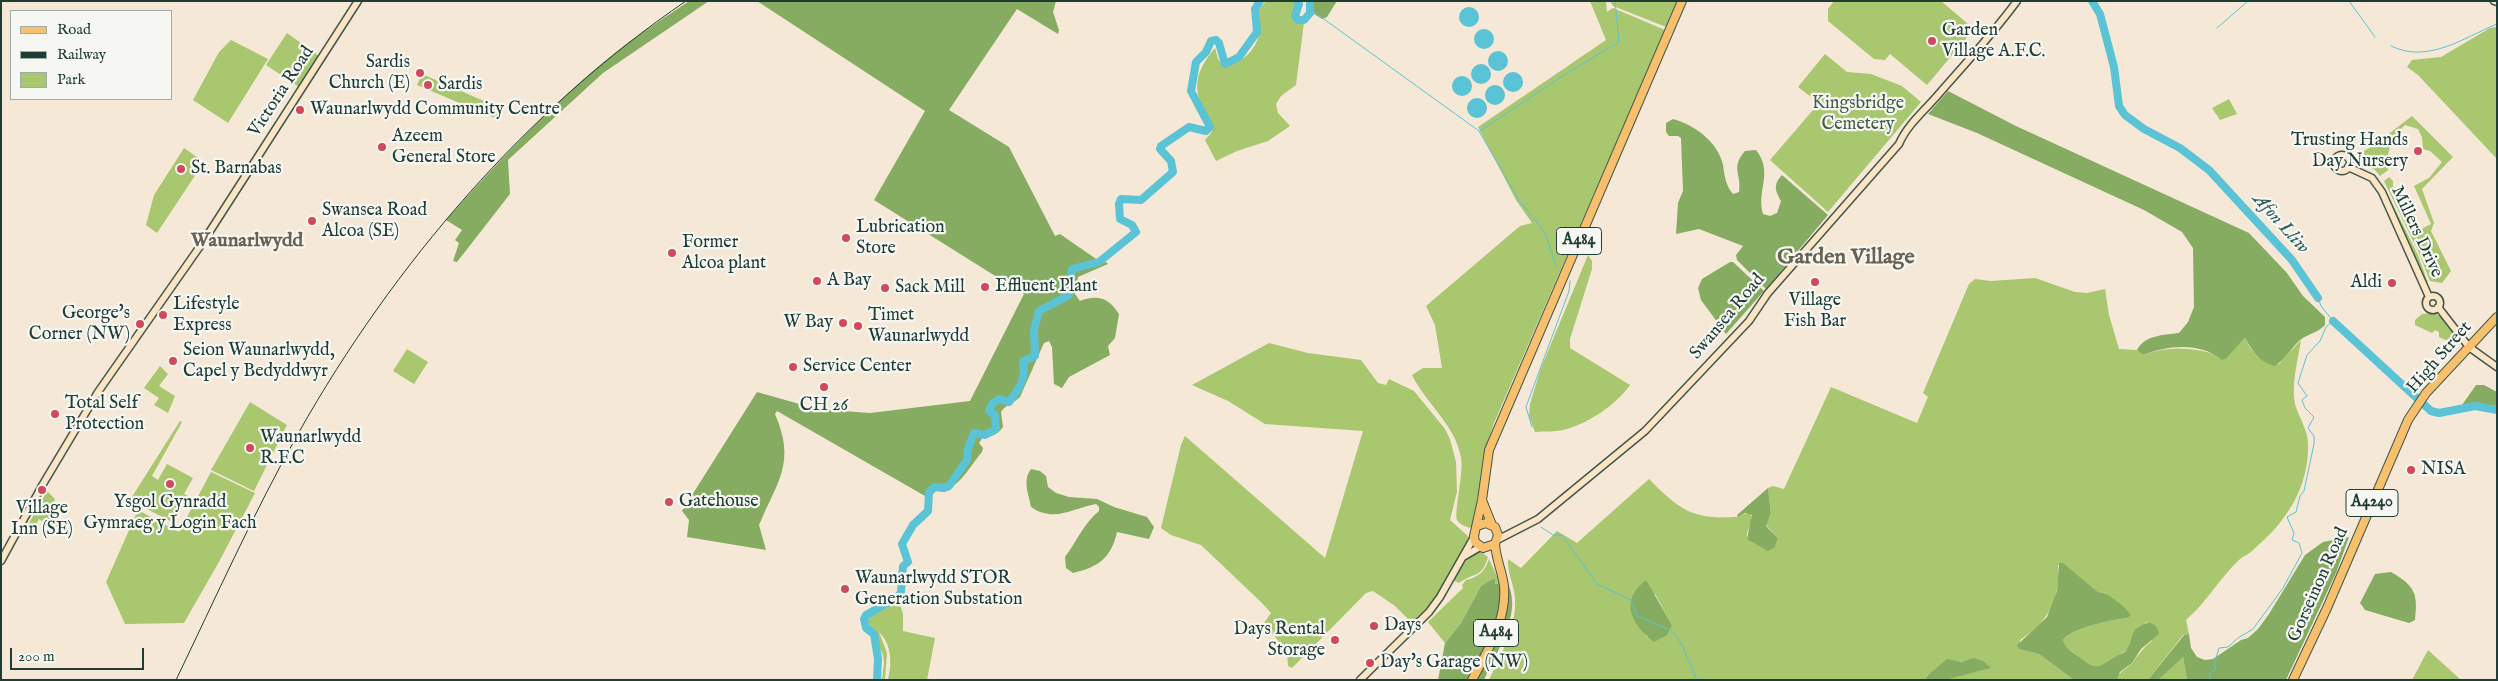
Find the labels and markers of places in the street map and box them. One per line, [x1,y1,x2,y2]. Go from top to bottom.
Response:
place label: Garden Village A.F.C. [1942,20,2045,62]
marker: Garden Village A.F.C. [1926,35,1938,47]
place label: Sardis Church (E) [329,52,410,94]
marker: Sardis Church (E) [414,67,426,79]
place label: Sardis [438,74,482,96]
marker: Sardis [422,79,434,91]
place label: Waunarlwydd Community Centre [310,99,560,121]
marker: Waunarlwydd Community Centre [294,104,306,116]
place label: Azeem General Store [392,126,496,168]
place label: Trusting Hands Day Nursery [2291,130,2408,172]
marker: Azeem General Store [376,141,388,153]
marker: Trusting Hands Day Nursery [2412,145,2424,157]
place label: St. Barnabas [191,158,282,180]
marker: St. Barnabas [175,163,187,175]
place label: Swansea Road Alcoa (SE) [322,200,427,242]
marker: Swansea Road Alcoa (SE) [306,215,318,227]
place label: Lubrication Store [856,217,945,260]
place label: Former Alcoa plant [682,232,766,274]
marker: Lubrication Store [840,232,852,244]
marker: Former Alcoa plant [666,247,678,259]
place label: A Bay [827,270,871,292]
place label: Aldi [2351,272,2382,294]
marker: A Bay [811,275,823,287]
place label: Effluent Plant [995,276,1098,298]
marker: Village Fish Bar [1809,276,1821,288]
place label: Sack Mill [895,277,965,299]
marker: Aldi [2386,277,2398,289]
marker: Effluent Plant [979,281,991,293]
marker: Sack Mill [879,282,891,294]
place label: Village Fish Bar [1784,290,1846,332]
place label: Lifestyle Express [173,294,240,336]
place label: George's Corner (NW) [29,303,130,346]
place label: Timet Waunarlwydd [868,305,969,348]
marker: Lifestyle Express [157,309,169,321]
place label: W Bay [784,312,833,334]
marker: W Bay [837,317,849,329]
marker: George's Corner (NW) [134,318,146,330]
marker: Timet Waunarlwydd [852,320,864,332]
place label: Seion Waunarlwydd, Capel y Bedyddwyr [183,340,335,382]
marker: Seion Waunarlwydd, Capel y Bedyddwyr [167,355,179,367]
place label: Service Center [803,356,911,378]
marker: Service Center [787,361,799,373]
marker: CH 26 [818,381,830,393]
place label: Total Self Protection [65,393,144,436]
place label: CH 26 [800,395,848,417]
marker: Total Self Protection [49,408,61,420]
place label: Waunarlwydd R.F.C [260,427,361,469]
marker: Waunarlwydd R.F.C [244,442,256,454]
place label: NISA [2421,459,2466,481]
marker: NISA [2405,464,2417,476]
marker: Ysgol Gynradd Gymraeg y Login Fach [164,478,176,490]
marker: Village Inn (SE) [36,484,48,496]
place label: Gatehouse [679,491,759,513]
place label: Ysgol Gynradd Gymraeg y Login Fach [83,492,257,534]
marker: Gatehouse [663,496,675,508]
place label: Village Inn (SE) [11,498,73,540]
place label: Waunarlwydd STOR Generation Substation [855,568,1022,610]
marker: Waunarlwydd STOR Generation Substation [839,583,851,595]
place label: Days [1384,615,1421,637]
place label: Days Rental Storage [1234,619,1325,662]
marker: Days [1368,620,1380,632]
marker: Days Rental Storage [1329,634,1341,646]
place label: Day's Garage (NW) [1380,652,1528,674]
marker: Day's Garage (NW) [1364,657,1376,669]

